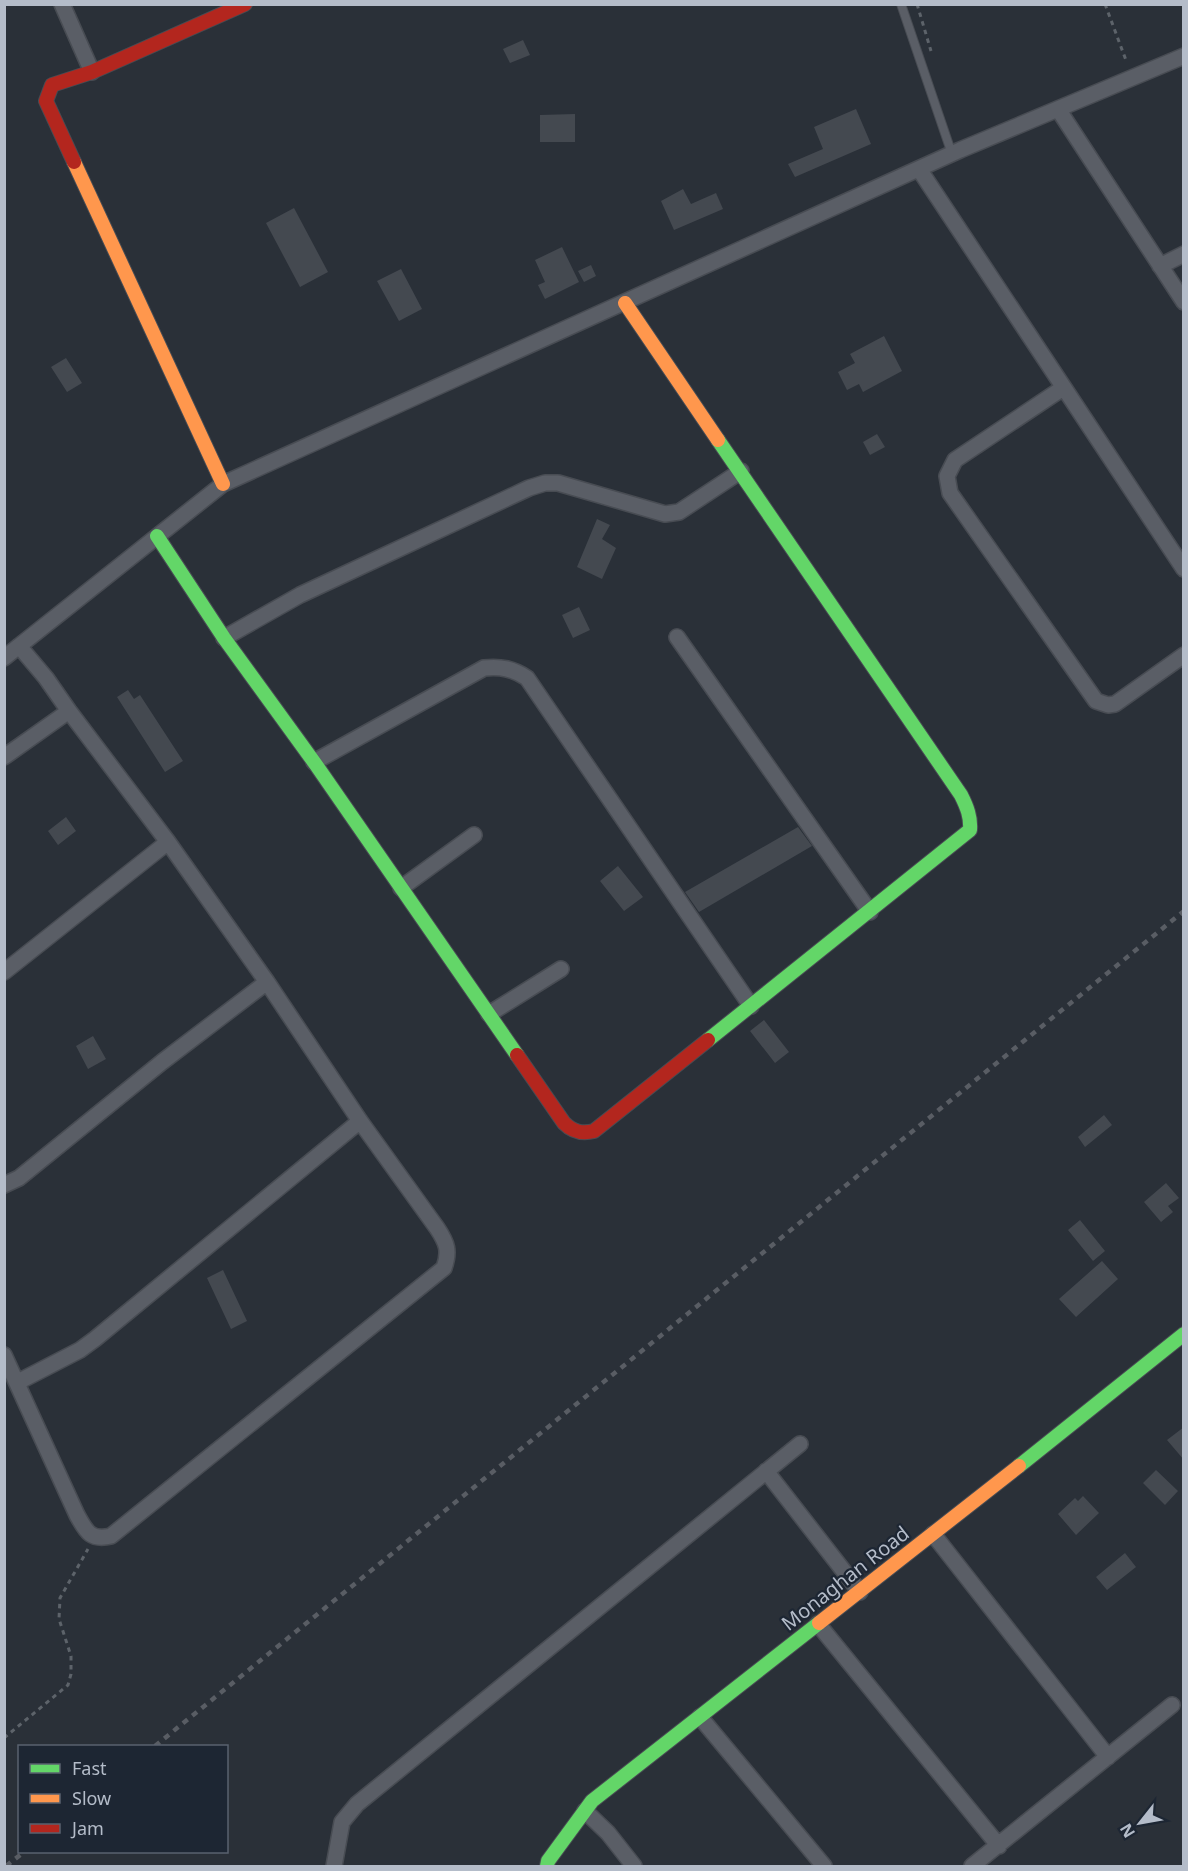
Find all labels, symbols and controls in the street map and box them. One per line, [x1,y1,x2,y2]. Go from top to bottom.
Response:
street label: Monaghan Road [775,1520,915,1636]
legend [18,1745,228,1853]
text: Fast [72,1756,107,1780]
text: Slow [72,1786,111,1810]
north arrow [1110,1793,1170,1853]
text: Jam [70,1816,104,1840]
text: N [1114,1819,1140,1842]

